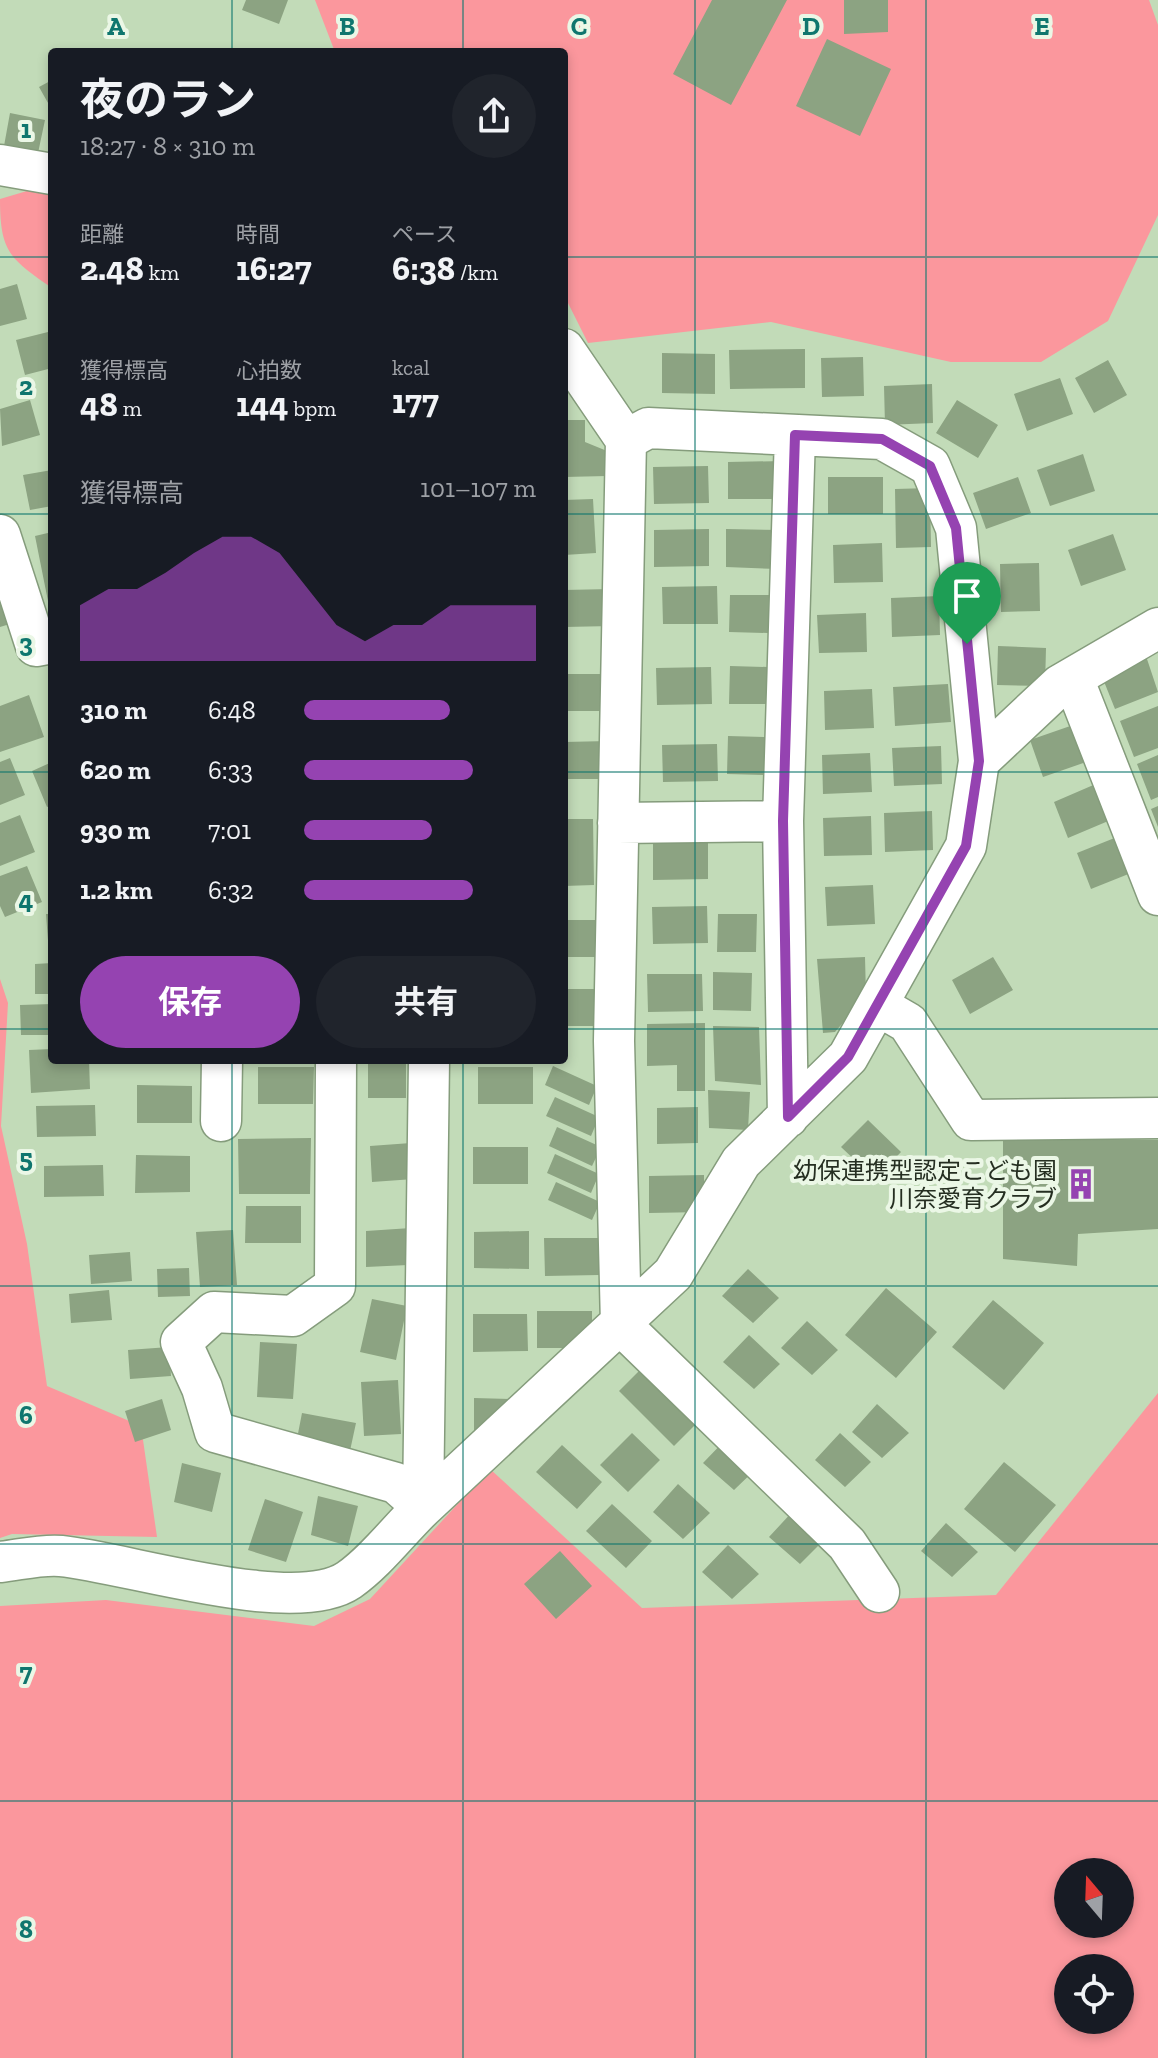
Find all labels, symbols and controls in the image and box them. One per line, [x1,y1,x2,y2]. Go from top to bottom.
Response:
text: A [107,10,125,42]
text: B [339,10,355,42]
text: C [571,10,587,42]
text: D [802,10,820,42]
text: E [1034,10,1050,42]
text: 夜のラン [80,73,256,126]
button: share [452,74,536,158]
text: 1 [21,113,32,145]
text: 18:27 · 8 × 310 m [80,130,255,162]
text: 距離 [80,221,124,248]
text: 時間 [236,221,280,248]
text: ペース [392,221,457,248]
text: 2.48 [80,248,144,289]
text: 16:27 [236,248,311,289]
text: 6:38 [392,248,455,289]
text: km [144,259,179,286]
text: /km [455,259,498,286]
text: kcal [392,354,430,381]
text: 獲得標高 [80,357,168,384]
text: 心拍数 [236,357,302,384]
text: 2 [19,370,33,402]
text: 177 [392,381,439,422]
text: 48 [80,384,118,425]
text: 144 [236,384,289,425]
text: m [118,395,142,422]
text: bpm [289,395,336,422]
text: 101–107 m [420,472,536,504]
text: 獲得標高 [80,477,184,509]
pin [933,562,1001,644]
icon: arrive [945,574,989,618]
text: 3 [19,627,33,659]
text: 310 m [80,694,147,726]
text: 6:48 [208,694,256,726]
text: 620 m [80,754,151,786]
text: 6:33 [208,754,253,786]
text: 930 m [80,814,150,846]
text: 7:01 [208,814,251,846]
text: 1.2 km [80,874,152,906]
text: 6:32 [208,874,254,906]
text: 4 [19,884,34,916]
button: 保存 [80,956,300,1048]
button: 共有 [316,956,536,1048]
text: 5 [19,1142,33,1174]
place label: 幼保連携型認定こども園 川奈愛育クラブ [793,1156,1057,1213]
building icon: 幼保連携型認定こども園 川奈愛育クラブ [1064,1167,1098,1201]
text: 6 [19,1399,33,1431]
text: 7 [20,1656,33,1688]
north arrow [1054,1858,1134,1938]
map controls [1054,1858,1134,2034]
text: 8 [19,1913,33,1945]
button: locate [1054,1954,1134,2034]

